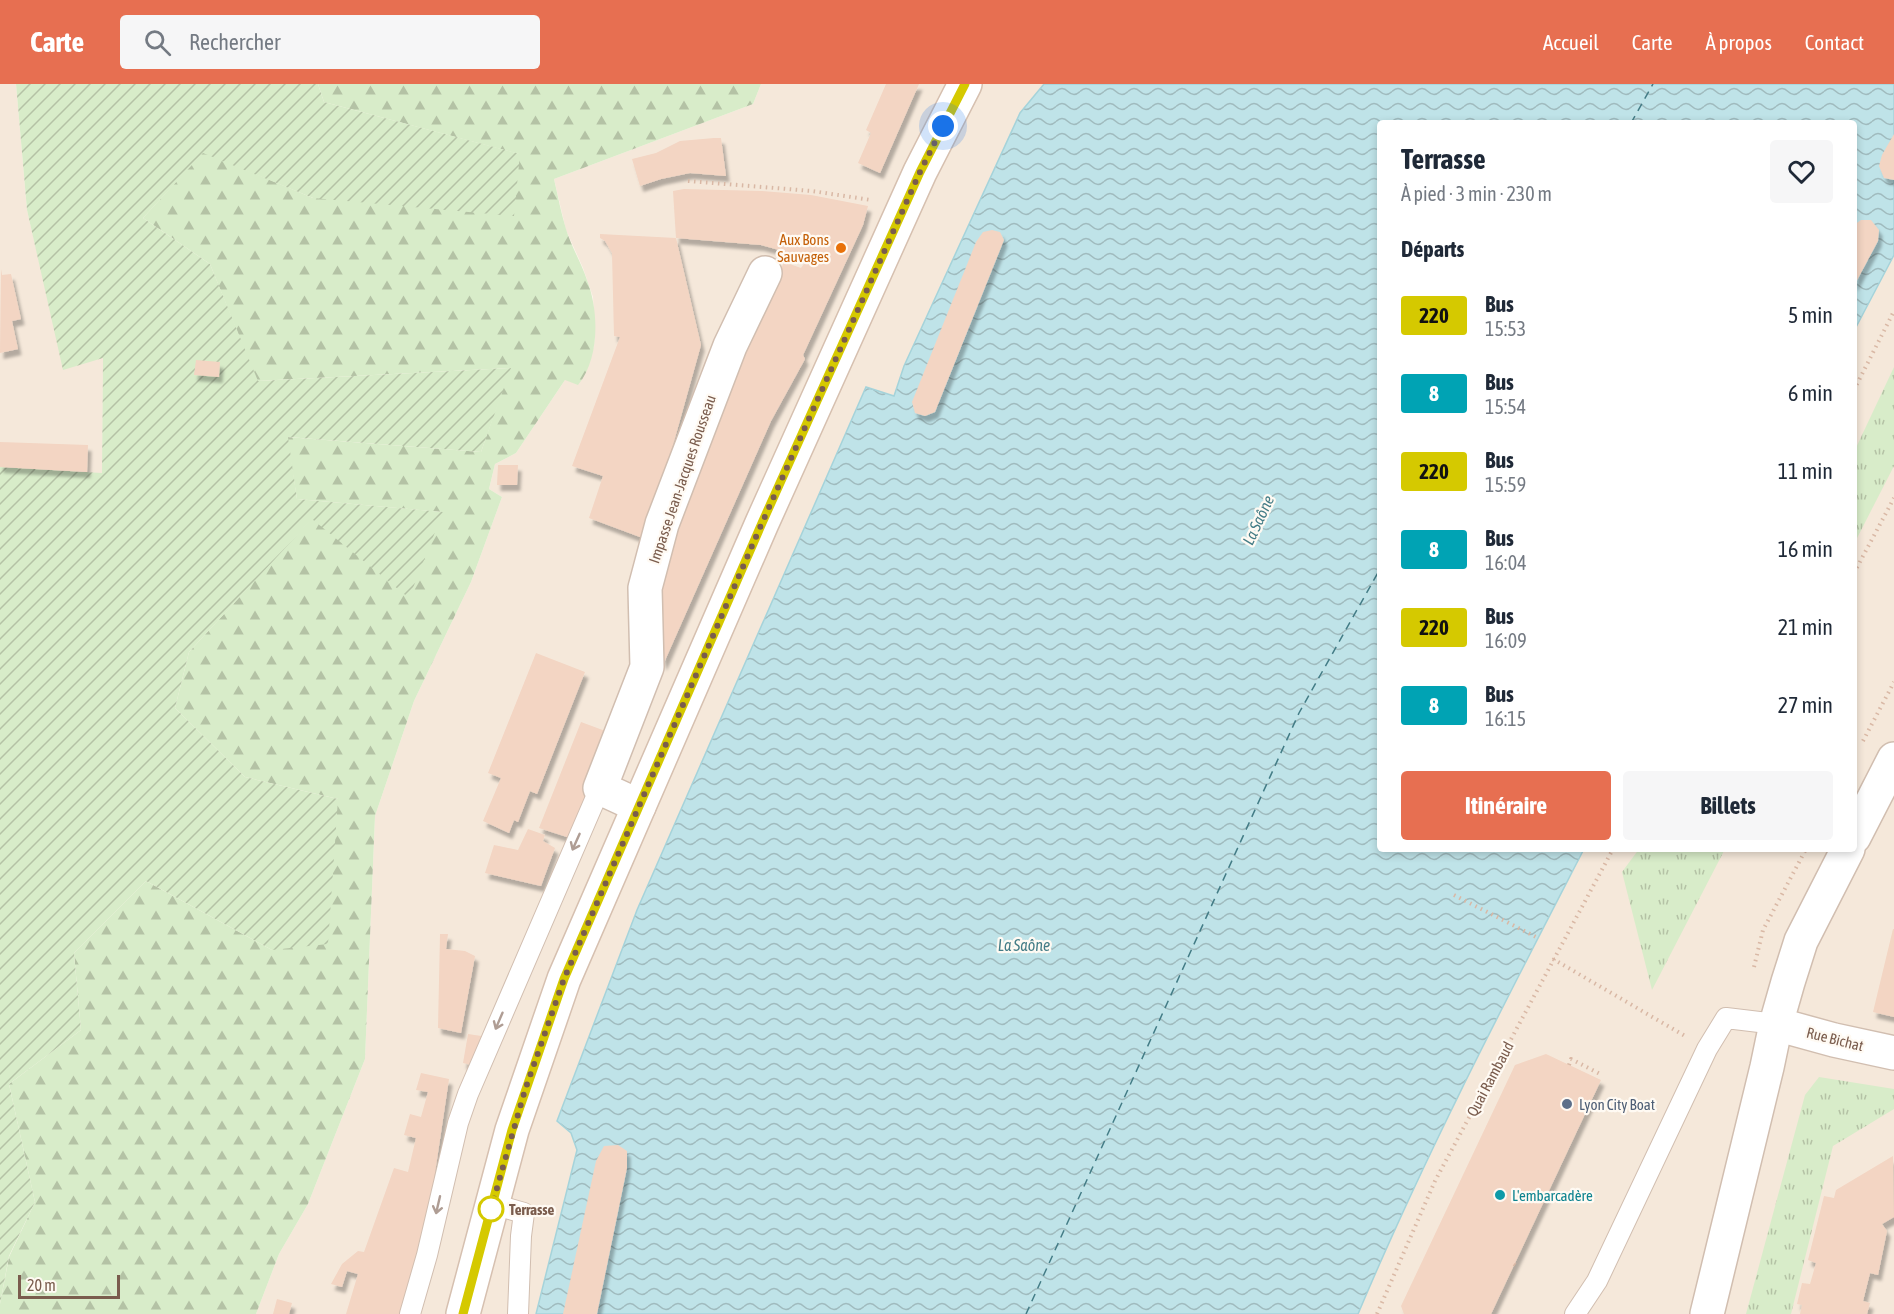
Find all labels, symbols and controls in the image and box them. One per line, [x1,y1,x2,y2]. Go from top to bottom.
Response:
search box [120,15,540,69]
text: Carte [30,26,84,58]
icon: search [141,26,174,59]
text: Rechercher [189,29,281,55]
text: Accueil [1543,30,1599,54]
text: Carte [1632,30,1672,54]
text: À propos [1705,30,1772,54]
text: Contact [1805,30,1864,54]
your location [928,111,958,141]
button: heart [1770,140,1833,203]
text: Terrasse [1401,143,1486,175]
text: À pied · 3 min · 230 m [1401,182,1552,205]
place label: Aux Bons Sauvages [777,231,829,265]
text: Départs [1401,236,1464,262]
marker: Aux Bons Sauvages [834,241,848,255]
text: Bus [1485,291,1514,317]
text: 5 min [1788,302,1833,328]
text: 220 [1419,303,1449,327]
text: 15:53 [1485,317,1526,340]
text: Bus [1485,369,1514,395]
text: 6 min [1788,380,1833,406]
text: 8 [1429,381,1439,405]
street label: Impasse Jean-Jacques Rousseau [645,393,719,565]
text: 15:54 [1485,395,1526,418]
text: Bus [1485,447,1514,473]
text: 11 min [1778,458,1833,484]
text: 220 [1419,459,1449,483]
text: 15:59 [1485,473,1526,496]
water label: La Saône [1239,492,1277,548]
text: Bus [1485,525,1514,551]
text: 16 min [1778,536,1833,562]
text: 8 [1429,537,1439,561]
text: 16:04 [1485,551,1527,574]
text: Bus [1485,603,1514,629]
text: 21 min [1778,614,1833,640]
text: 220 [1419,615,1449,639]
text: 16:09 [1485,629,1527,652]
text: Bus [1485,681,1514,707]
text: 27 min [1778,692,1833,718]
text: 8 [1429,693,1439,717]
text: 16:15 [1485,707,1526,730]
button: Itinéraire [1401,771,1611,840]
button: Billets [1623,771,1833,840]
one-way arrow [570,832,581,850]
water label: La Saône [998,936,1050,954]
one-way arrow [493,1011,504,1029]
street label: Rue Bichat [1805,1024,1865,1054]
street label: Quai Rambaud [1463,1039,1517,1119]
place label: Lyon City Boat [1579,1096,1655,1113]
marker: Lyon City Boat [1560,1097,1574,1111]
place label: L'embarcadère [1512,1187,1593,1204]
marker: L'embarcadère [1493,1188,1507,1202]
one-way arrow [432,1196,444,1215]
marker: Terrasse [478,1196,504,1222]
place label: Terrasse [509,1201,555,1218]
scale bar [18,1272,120,1300]
text: 20 m [27,1276,56,1294]

